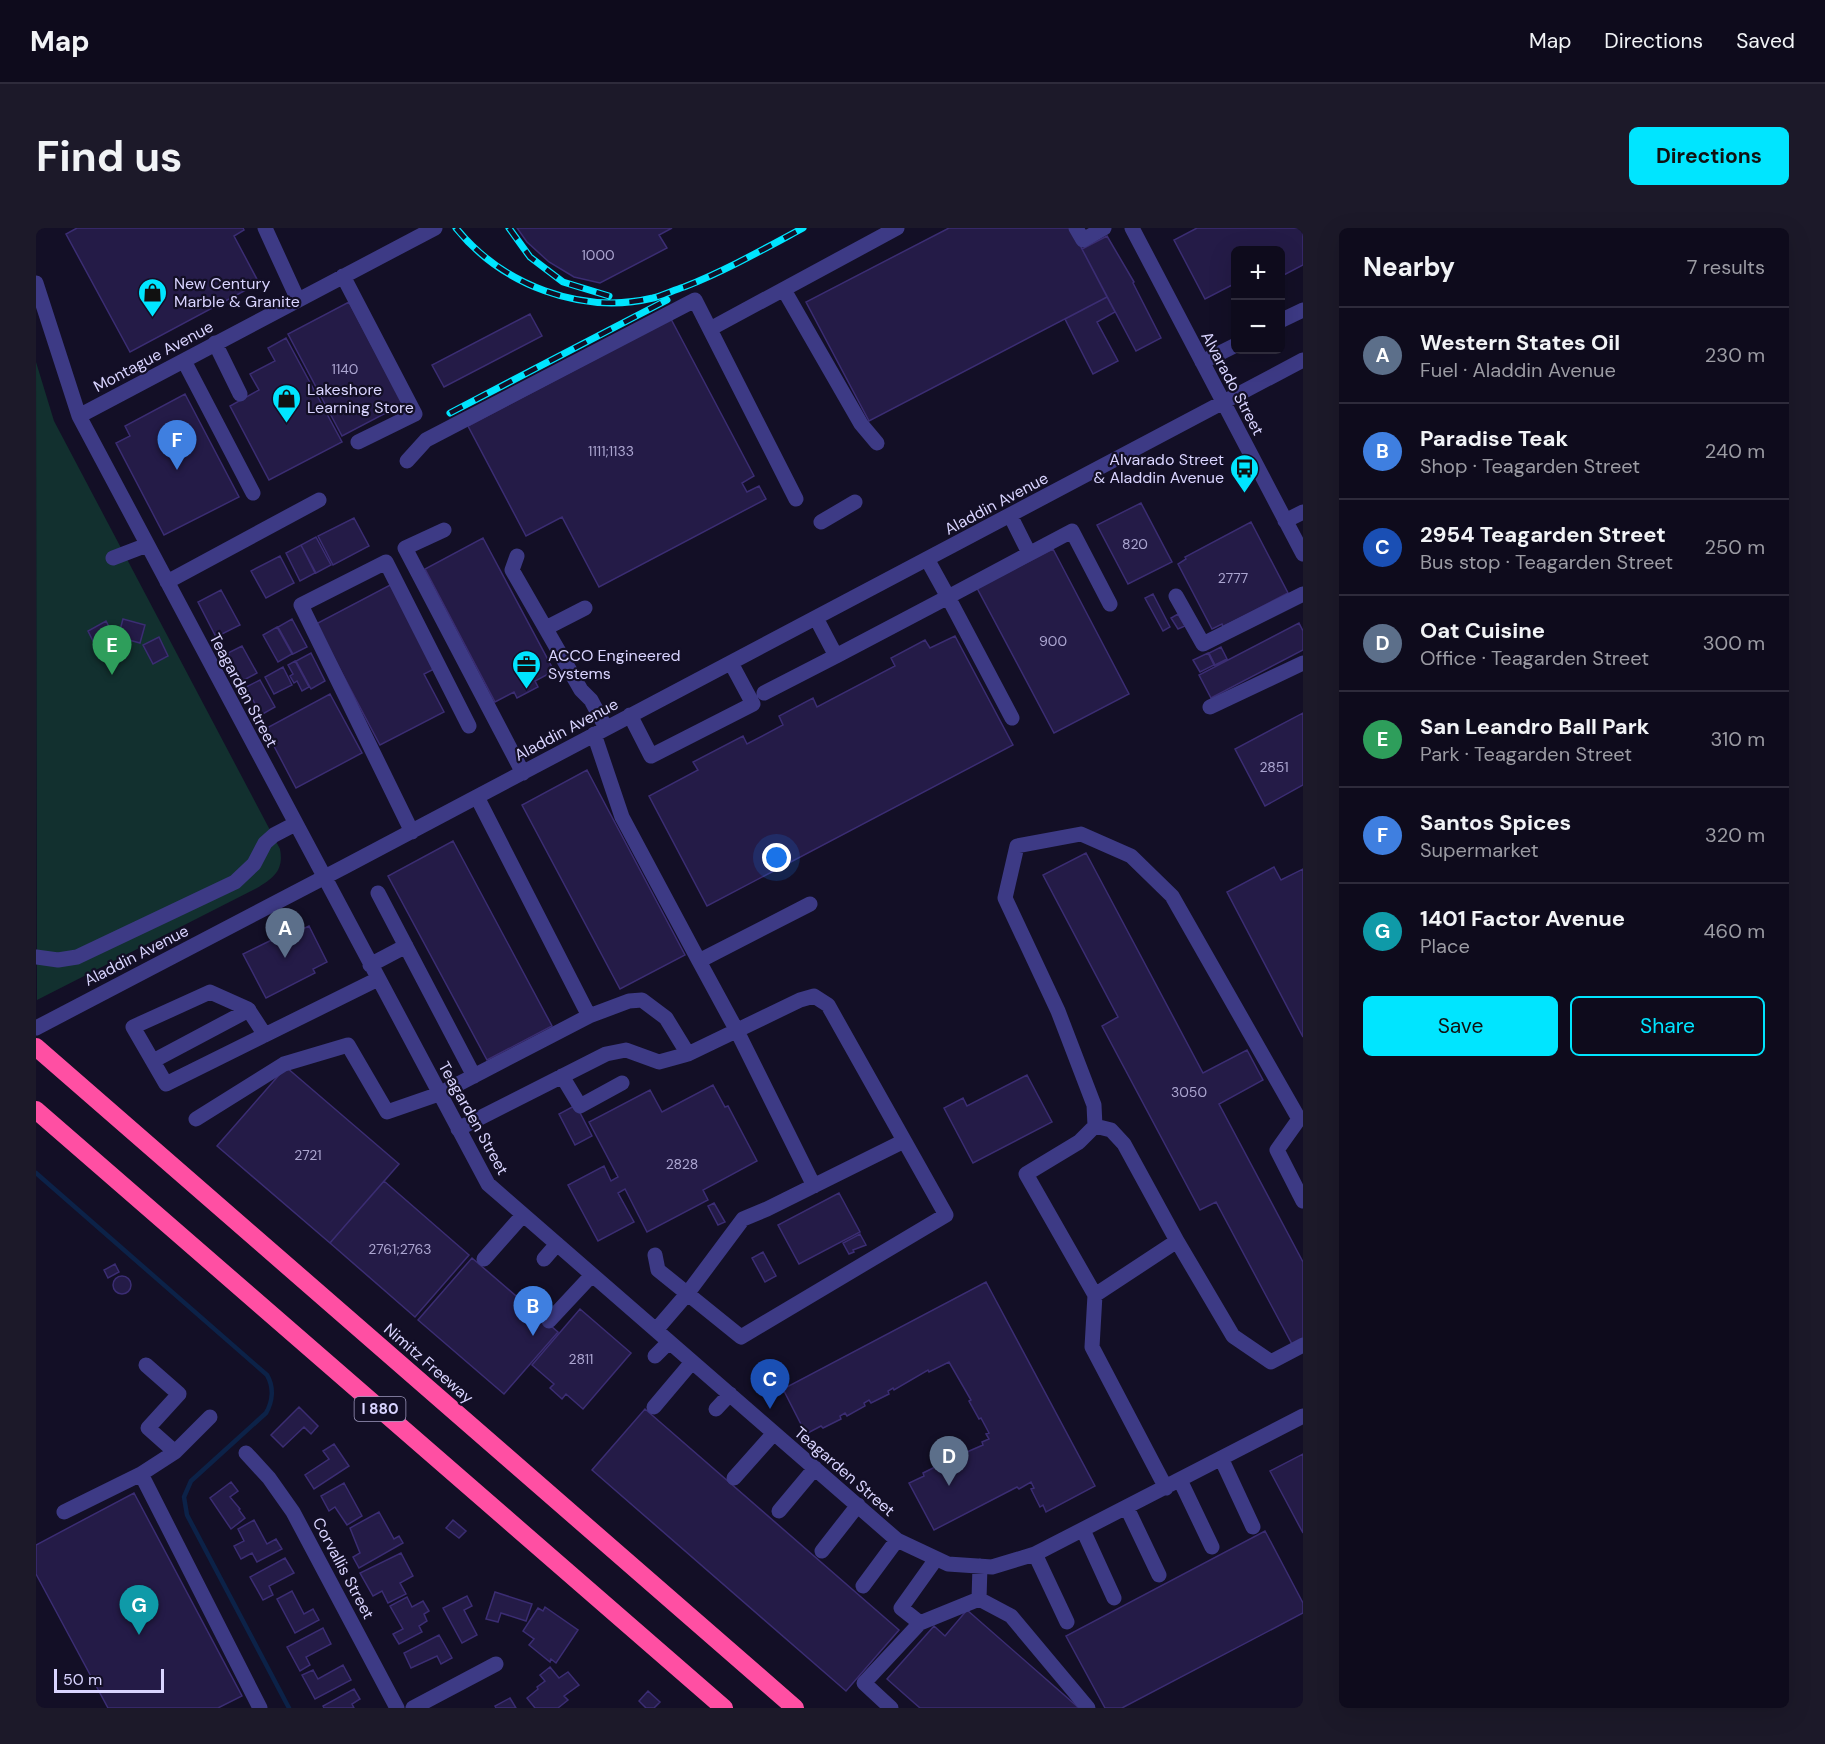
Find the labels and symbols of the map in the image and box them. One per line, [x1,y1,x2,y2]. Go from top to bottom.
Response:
house number: 1000 [581,246,615,264]
place label: New Century Marble & Granite [174,273,300,312]
shop icon: New Century Marble & Granite [137,276,169,318]
street label: Montague Avenue [90,316,217,397]
street label: Alvarado Street [1196,328,1269,439]
house number: 1140 [332,360,358,378]
place label: Lakeshore Learning Store [307,379,414,418]
shop icon: Lakeshore Learning Store [270,382,302,424]
pin: F [158,420,196,470]
house number: 1111;1133 [588,442,634,460]
place label: Alvarado Street & Aladdin Avenue [1093,449,1224,488]
bus stop icon: Alvarado Street & Aladdin Avenue [1229,452,1261,494]
street label: Aladdin Avenue [941,467,1052,540]
house number: 820 [1122,535,1148,553]
house number: 2777 [1218,569,1248,587]
pin: E [92,626,132,675]
street label: Teagarden Street [205,629,283,751]
house number: 900 [1039,632,1067,650]
place label: ACCO Engineered Systems [548,645,681,684]
office icon: ACCO Engineered Systems [511,648,543,690]
street label: Aladdin Avenue [511,693,622,766]
house number: 2851 [1259,758,1289,776]
your location [762,843,791,872]
pin: A [266,908,304,958]
street label: Aladdin Avenue [80,920,192,991]
street label: Teagarden Street [434,1058,513,1179]
house number: 3050 [1171,1083,1207,1101]
house number: 2721 [294,1146,322,1164]
house number: 2828 [666,1155,698,1173]
house number: 2761;2763 [368,1240,432,1258]
pin: B [514,1286,552,1336]
street label: Nimitz Freeway [379,1319,478,1408]
house number: 2811 [569,1350,593,1368]
pin: C [750,1360,790,1409]
road number: I 880 [354,1397,406,1421]
street label: Teagarden Street [790,1422,899,1521]
pin: D [930,1436,968,1486]
street label: Corvallis Street [308,1514,379,1623]
pin: G [120,1586,158,1635]
scale bar [54,1666,164,1694]

